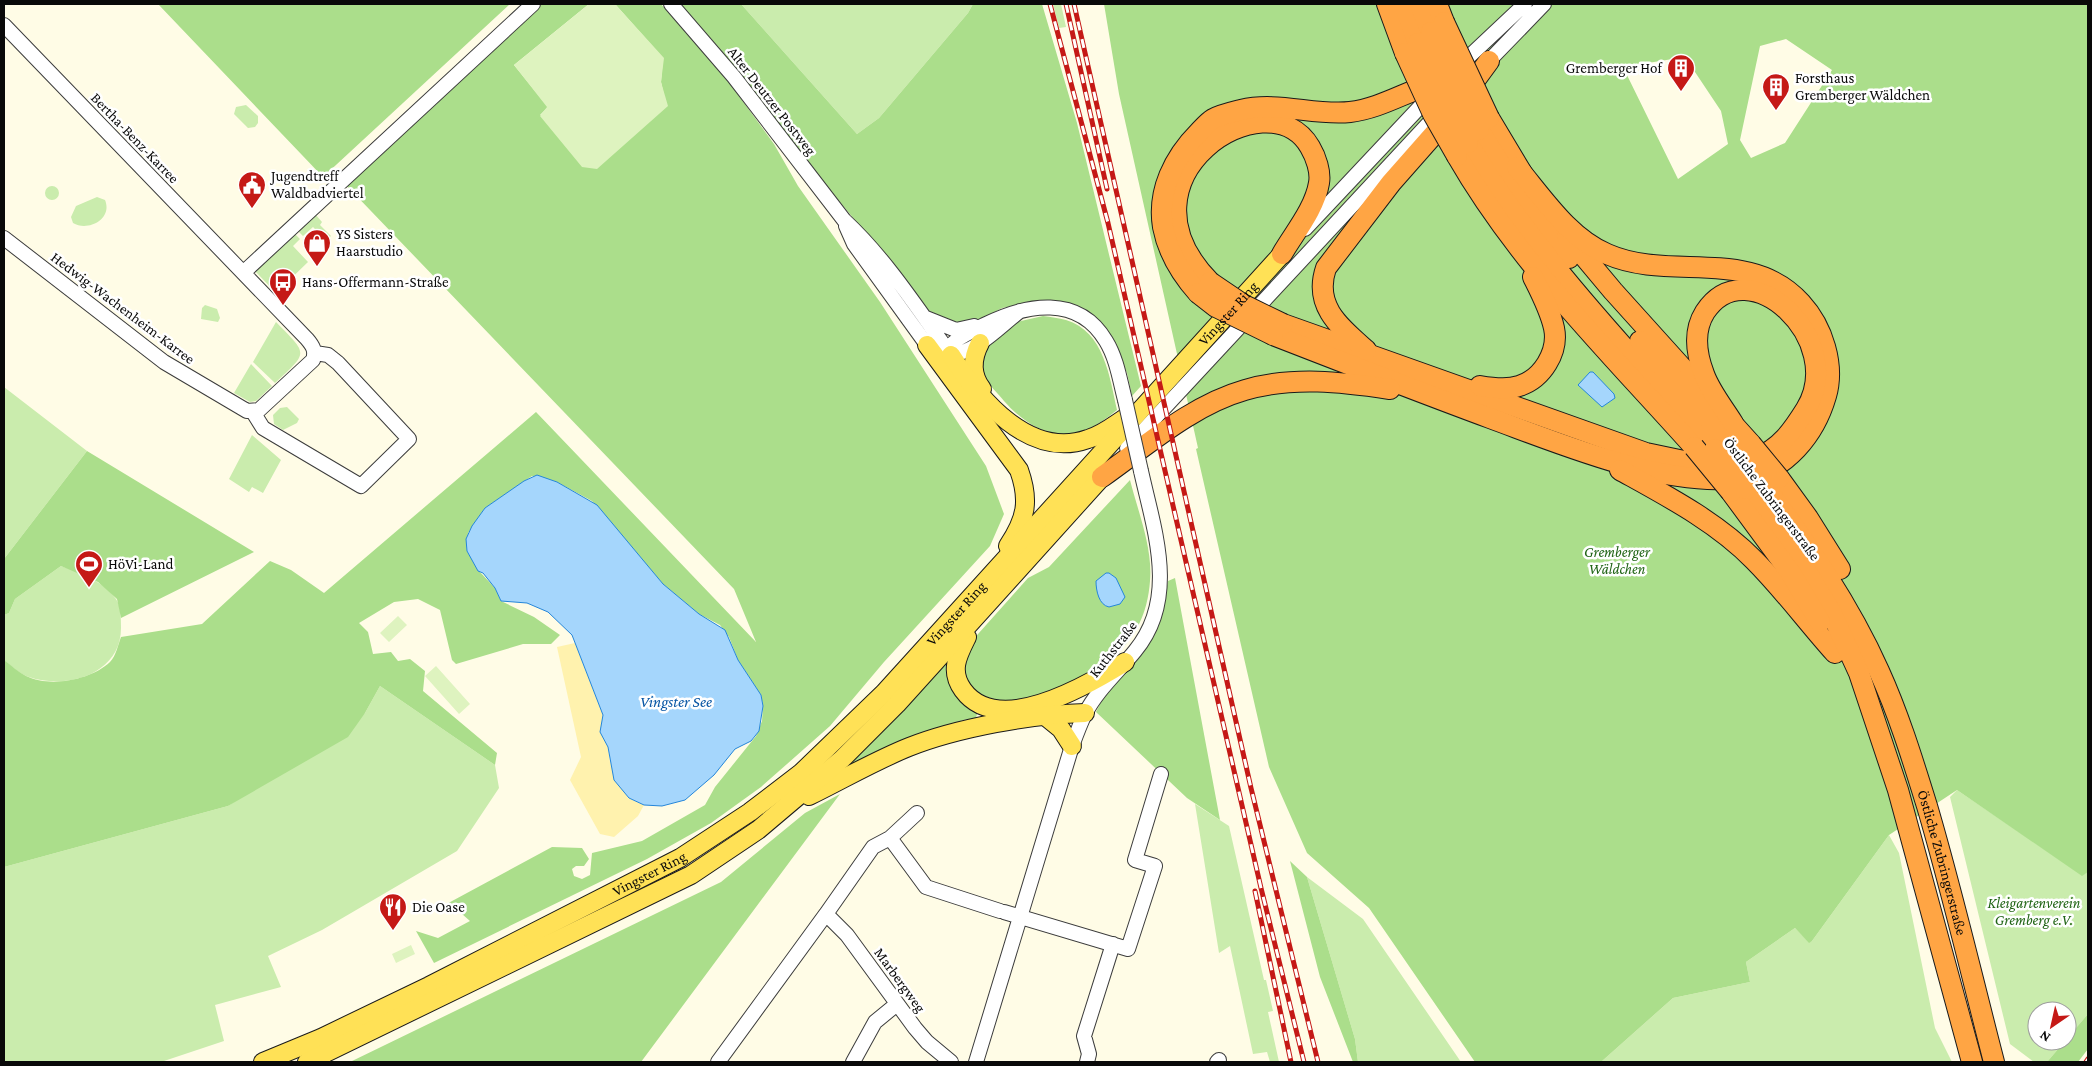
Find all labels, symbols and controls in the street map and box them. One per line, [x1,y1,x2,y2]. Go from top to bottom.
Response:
street label: Alter Deutzer Postweg [724,44,819,159]
building icon: Gremberger Hof [1666,53,1696,92]
place label: Gremberger Hof [1566,60,1664,77]
place label: Forsthaus Gremberger Wäldchen [1795,70,1930,104]
building icon: Forsthaus Gremberger Wäldchen [1761,72,1791,111]
street label: Bertha-Benz-Karree [88,90,182,187]
place label: Jugendtreff Waldbadviertel [269,168,364,201]
public building icon: Jugendtreff Waldbadviertel [237,170,267,209]
place label: YS Sisters Haarstudio [336,226,403,259]
shop icon: YS Sisters Haarstudio [302,228,332,267]
street label: Hedwig-Wachenheim-Karree [47,249,198,368]
bus stop icon: Hans-Offermann-Straße [268,267,298,306]
place label: Hans-Offermann-Straße [302,274,449,290]
street label: Vingster Ring [1195,278,1262,349]
street label: Östliche Zubringerstraße [1720,434,1824,565]
park label: Gremberger Wäldchen [1584,544,1651,577]
sports icon: HöVi-Land [74,549,104,588]
place label: HöVi-Land [108,556,173,572]
street label: Vingster Ring [923,578,990,649]
street label: Kuthstraße [1086,617,1140,680]
water label: Vingster See [640,693,712,711]
street label: Östliche Zubringerstraße [1915,788,1970,937]
street label: Vingster Ring [610,848,690,899]
restaurant icon: Die Oase [378,892,408,931]
park label: Kleigartenverein Gremberg e.V. [1988,895,2081,929]
place label: Die Oase [412,899,465,915]
street label: Marbergweg [870,945,929,1016]
north arrow [2027,1001,2077,1051]
text: N [2036,1027,2053,1046]

